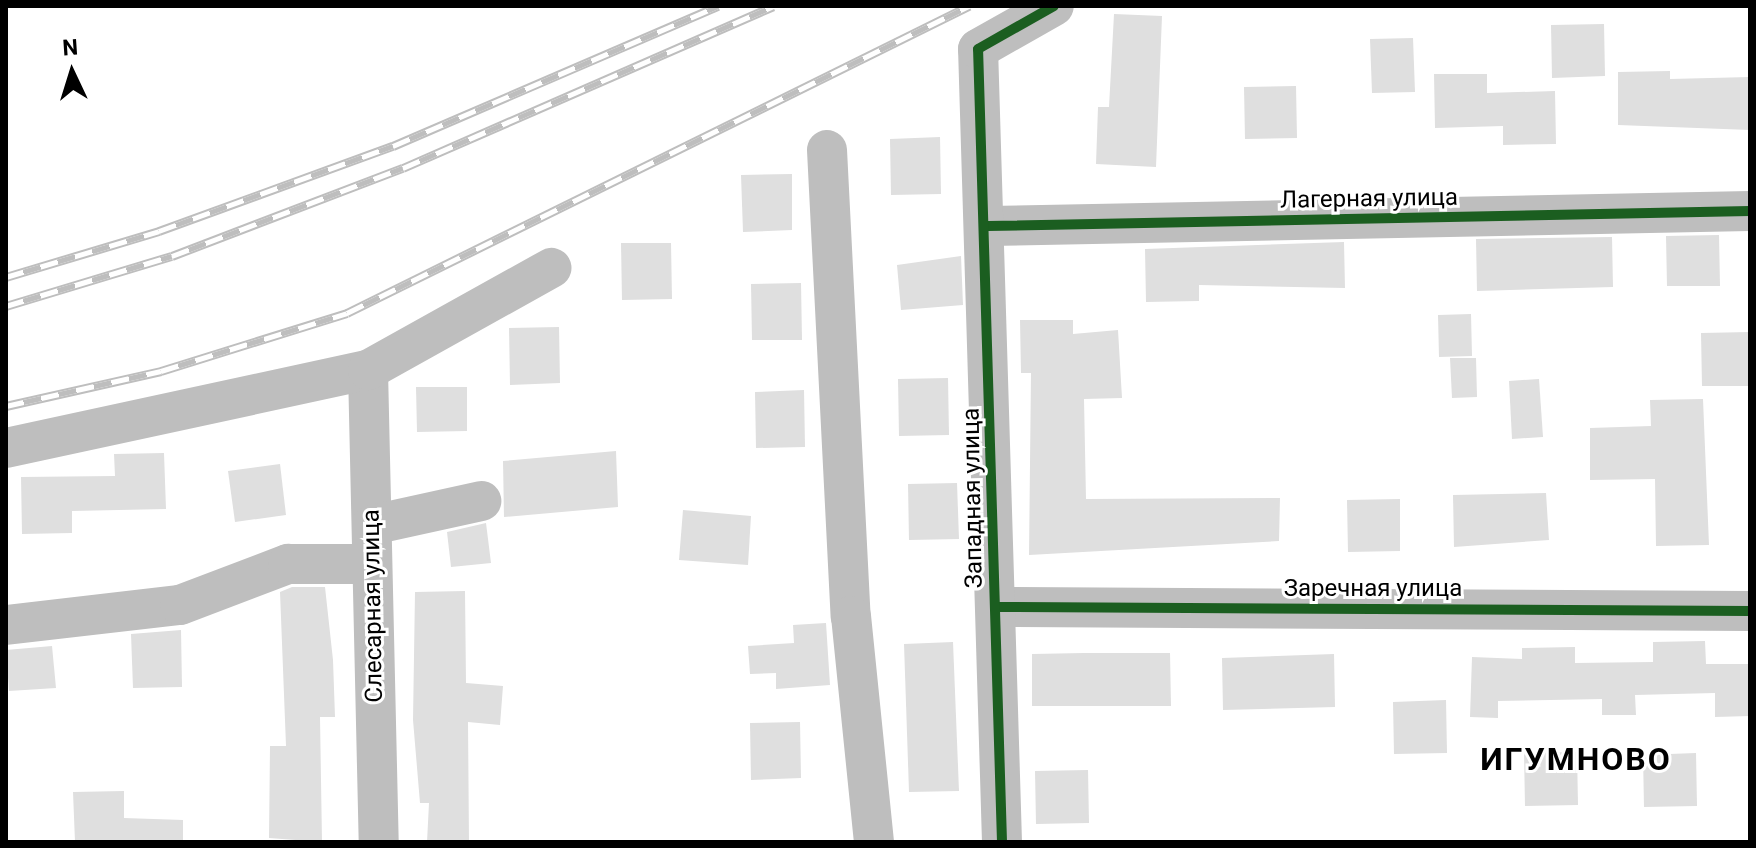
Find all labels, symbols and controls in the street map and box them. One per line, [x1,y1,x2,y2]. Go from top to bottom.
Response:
north arrow [32,32,112,112]
text: N [62,35,79,61]
street label: Лагерная улица [1280,183,1458,215]
street label: Западная улица [957,407,989,589]
street label: Слесарная улица [357,509,389,703]
street label: Заречная улица [1284,575,1462,603]
district label: ИГУМНОВО [1480,740,1672,778]

